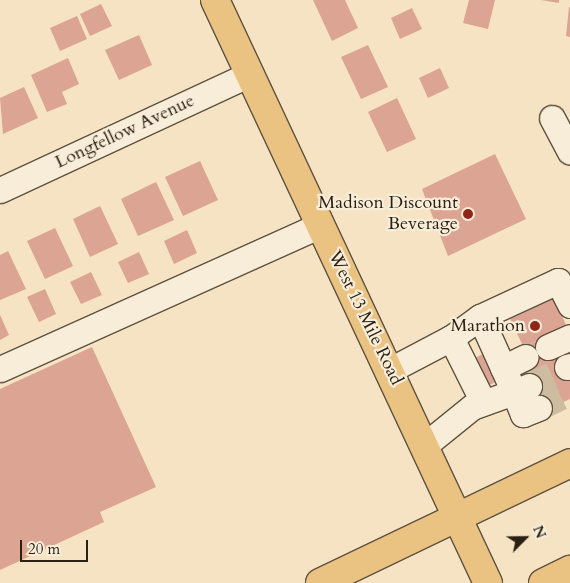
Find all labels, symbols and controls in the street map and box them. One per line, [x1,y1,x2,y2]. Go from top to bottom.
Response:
street label: Longfellow Avenue [52,90,198,174]
place label: Madison Discount Beverage [318,193,458,235]
marker: Madison Discount Beverage [462,208,474,220]
street label: West 13 Mile Road [323,247,407,389]
place label: Marathon [450,315,525,337]
marker: Marathon [529,320,541,332]
north arrow [500,513,550,563]
text: N [528,523,550,541]
scale bar [22,530,90,562]
text: 20 m [28,539,60,559]

